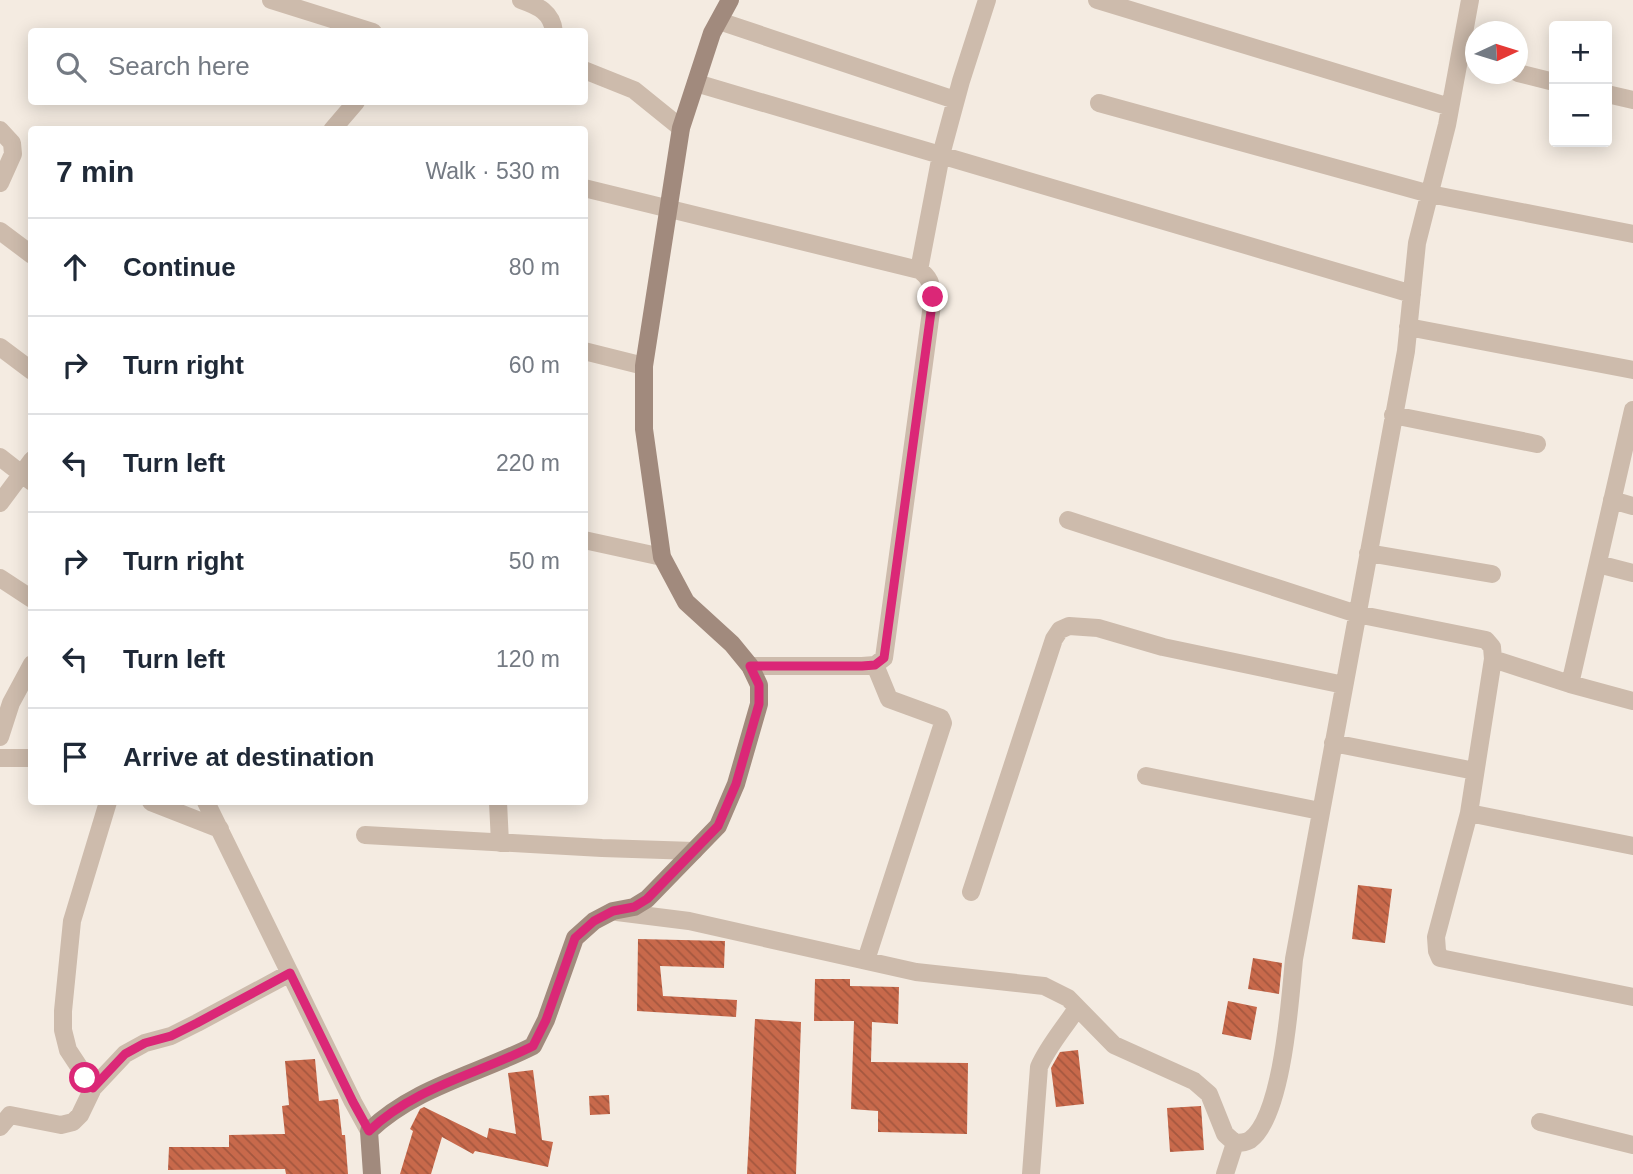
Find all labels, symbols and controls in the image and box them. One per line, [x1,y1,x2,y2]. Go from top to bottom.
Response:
north arrow [1465,21,1528,84]
map controls [1549,21,1612,147]
button: + [1549,21,1612,84]
search box [28,28,588,105]
icon: search [52,48,90,86]
text: Search here [108,51,250,81]
button: − [1549,84,1612,147]
text: 7 min [56,155,134,188]
text: Walk · 530 m [425,158,560,184]
icon: ahead [56,248,94,286]
text: Continue [123,252,236,282]
text: 80 m [509,254,560,280]
route end [917,281,948,312]
icon: right [56,346,94,384]
text: Turn right [123,350,244,380]
text: 60 m [509,352,560,378]
icon: left [56,444,94,482]
text: Turn left [123,448,225,478]
text: 220 m [496,450,560,476]
icon: right [56,542,94,580]
text: Turn right [123,546,244,576]
text: 50 m [509,548,560,574]
icon: left [56,640,94,678]
text: Turn left [123,644,225,674]
text: 120 m [496,646,560,672]
icon: arrive [56,738,94,776]
text: Arrive at destination [123,742,374,772]
route start [69,1062,100,1093]

